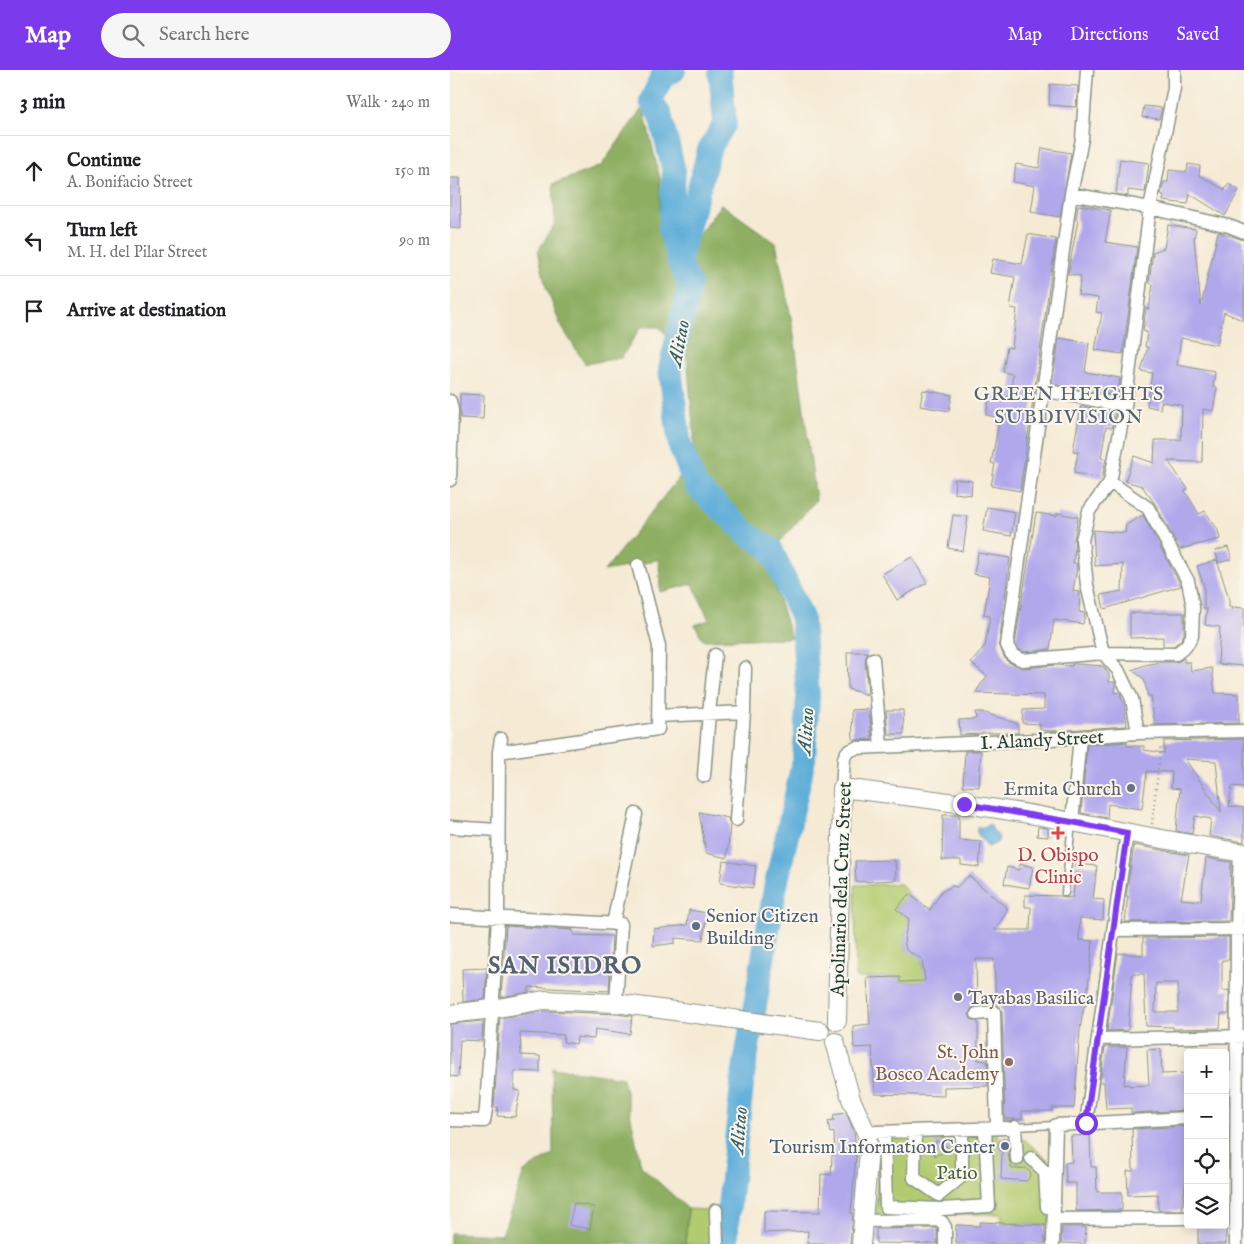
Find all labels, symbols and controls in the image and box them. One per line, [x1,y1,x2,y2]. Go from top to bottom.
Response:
search box [101,13,451,58]
text: Map [25,20,71,51]
icon: search [119,21,147,49]
text: Search here [159,23,250,47]
text: Map [1008,24,1042,47]
text: Directions [1070,24,1148,47]
text: Saved [1176,24,1219,47]
text: 3 min [20,89,65,116]
text: Walk · 240 m [346,93,430,113]
text: Continue [67,149,141,173]
icon: ahead [20,157,48,185]
text: 150 m [395,161,430,181]
text: A. Bonifacio Street [67,173,193,193]
text: Turn left [67,219,138,243]
icon: left [20,227,48,255]
text: 90 m [399,231,430,251]
text: M. H. del Pilar Street [67,243,207,263]
icon: arrive [20,297,48,325]
text: Arrive at destination [67,299,226,323]
water label: Alitao [662,318,696,371]
district label: GREEN HEIGHTS SUBDIVISION [974,382,1164,430]
water label: Alitao [792,707,821,757]
street label: I. Alandy Street [980,726,1105,756]
place label: Ermita Church [1004,778,1121,802]
street label: Apolinario dela Cruz Street [826,781,858,998]
marker: Ermita Church [1125,782,1137,794]
route end [953,793,976,816]
marker: D. Obispo Clinic [1051,826,1065,840]
place label: D. Obispo Clinic [1017,844,1099,890]
place label: Senior Citizen Building [706,905,819,951]
marker: Senior Citizen Building [690,920,702,932]
district label: SAN ISIDRO [488,951,642,982]
place label: Tayabas Basilica [968,987,1095,1011]
marker: Tayabas Basilica [952,991,964,1003]
place label: St. John Bosco Academy [875,1041,1000,1087]
map controls [1184,1049,1229,1229]
button: + [1184,1049,1229,1094]
marker: St. John Bosco Academy [1003,1056,1015,1068]
button: − [1184,1094,1229,1139]
water label: Alitao [725,1106,754,1157]
route start [1075,1112,1098,1135]
place label: Tourism Information Center [770,1136,995,1160]
button: locate [1184,1139,1229,1184]
marker: Tourism Information Center [999,1140,1011,1152]
park label: Patio [937,1162,977,1186]
button: layers [1184,1184,1229,1229]

